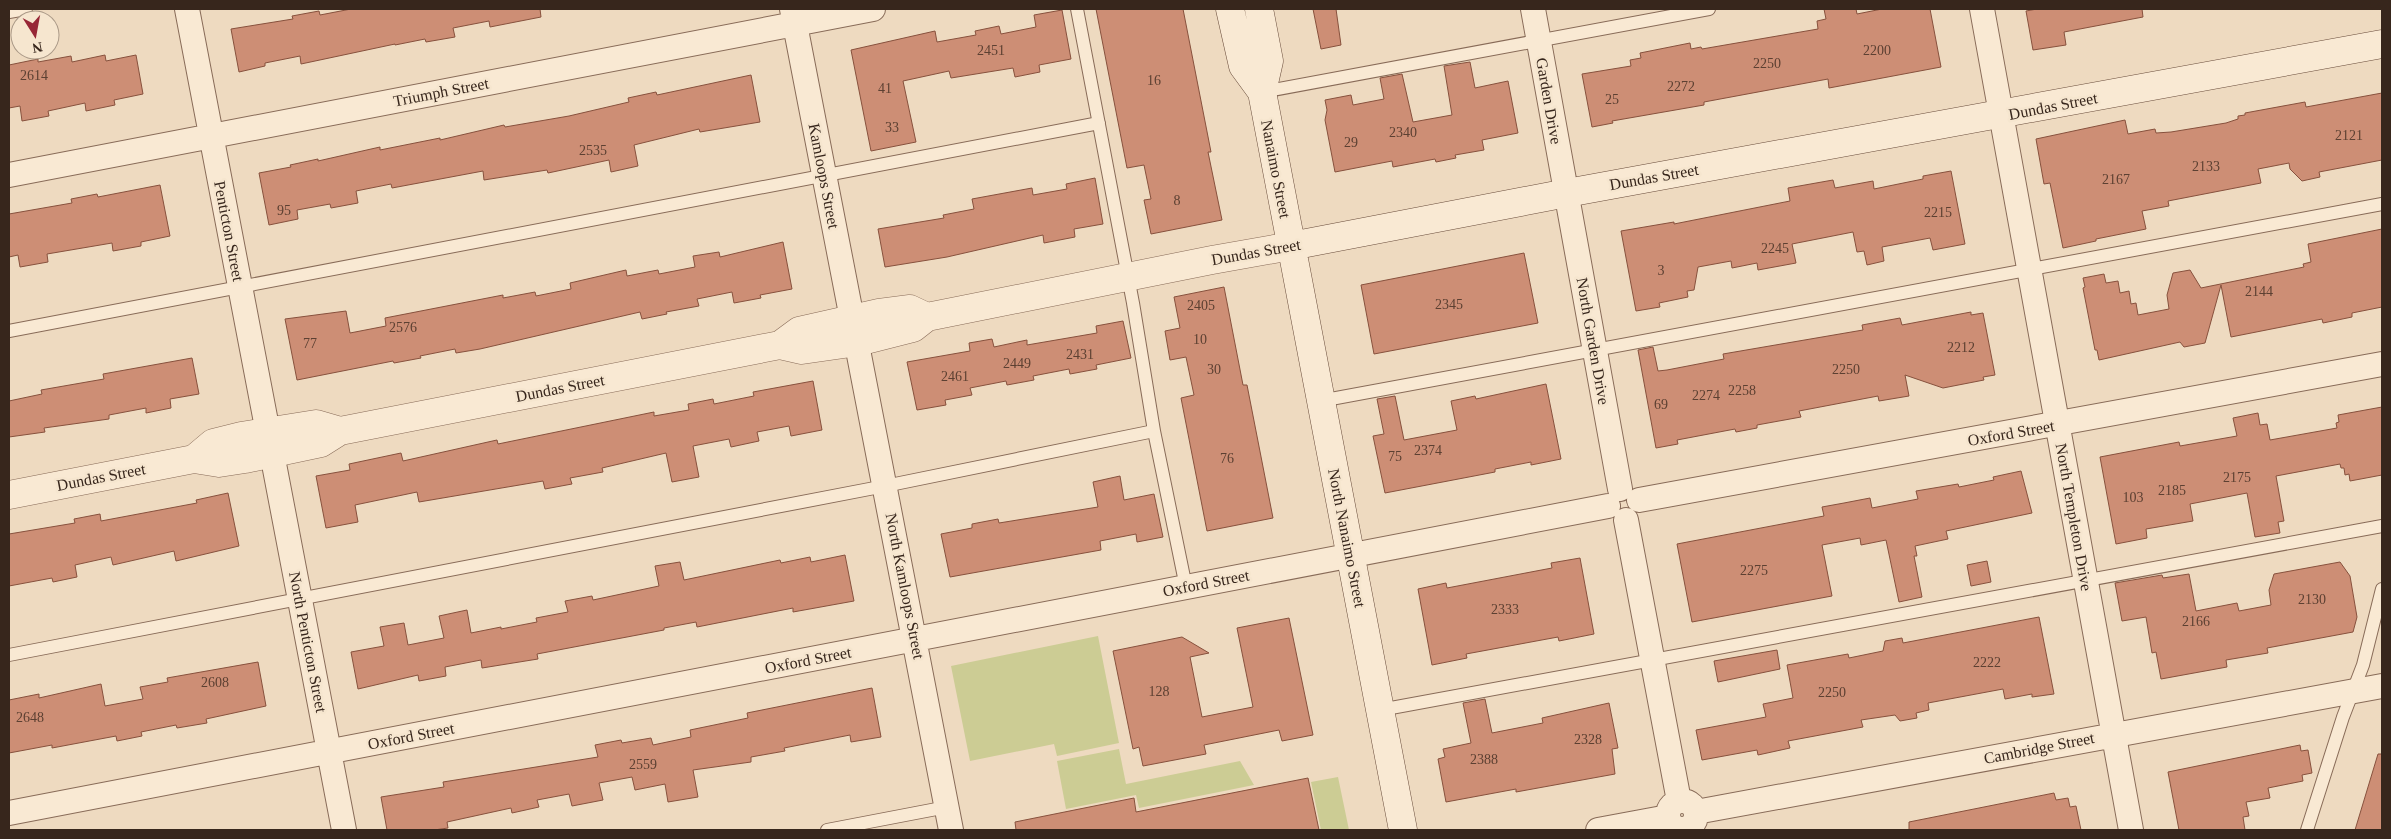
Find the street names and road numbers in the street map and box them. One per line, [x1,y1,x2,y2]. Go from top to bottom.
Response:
street label: Garden Drive [1533,56,1565,146]
street label: Triumph Street [392,74,491,111]
street label: Dundas Street [2007,89,2099,123]
street label: Nanaimo Street [1258,118,1294,220]
street label: Kamloops Street [804,122,843,231]
street label: Dundas Street [1608,161,1700,193]
street label: Penticton Street [211,179,247,283]
street label: Dundas Street [1210,236,1302,268]
street label: North Garden Drive [1573,276,1613,406]
street label: Dundas Street [514,371,606,405]
street label: Oxford Street [1966,417,2056,449]
street label: North Templeton Drive [2052,442,2095,592]
street label: Dundas Street [55,460,147,494]
street label: North Nanaimo Street [1325,467,1369,610]
street label: North Kamloops Street [882,512,928,661]
street label: Oxford Street [1161,566,1251,600]
street label: North Penticton Street [286,570,330,714]
street label: Oxford Street [763,643,853,677]
street label: Oxford Street [366,719,456,753]
street label: Cambridge Street [1982,729,2097,768]

